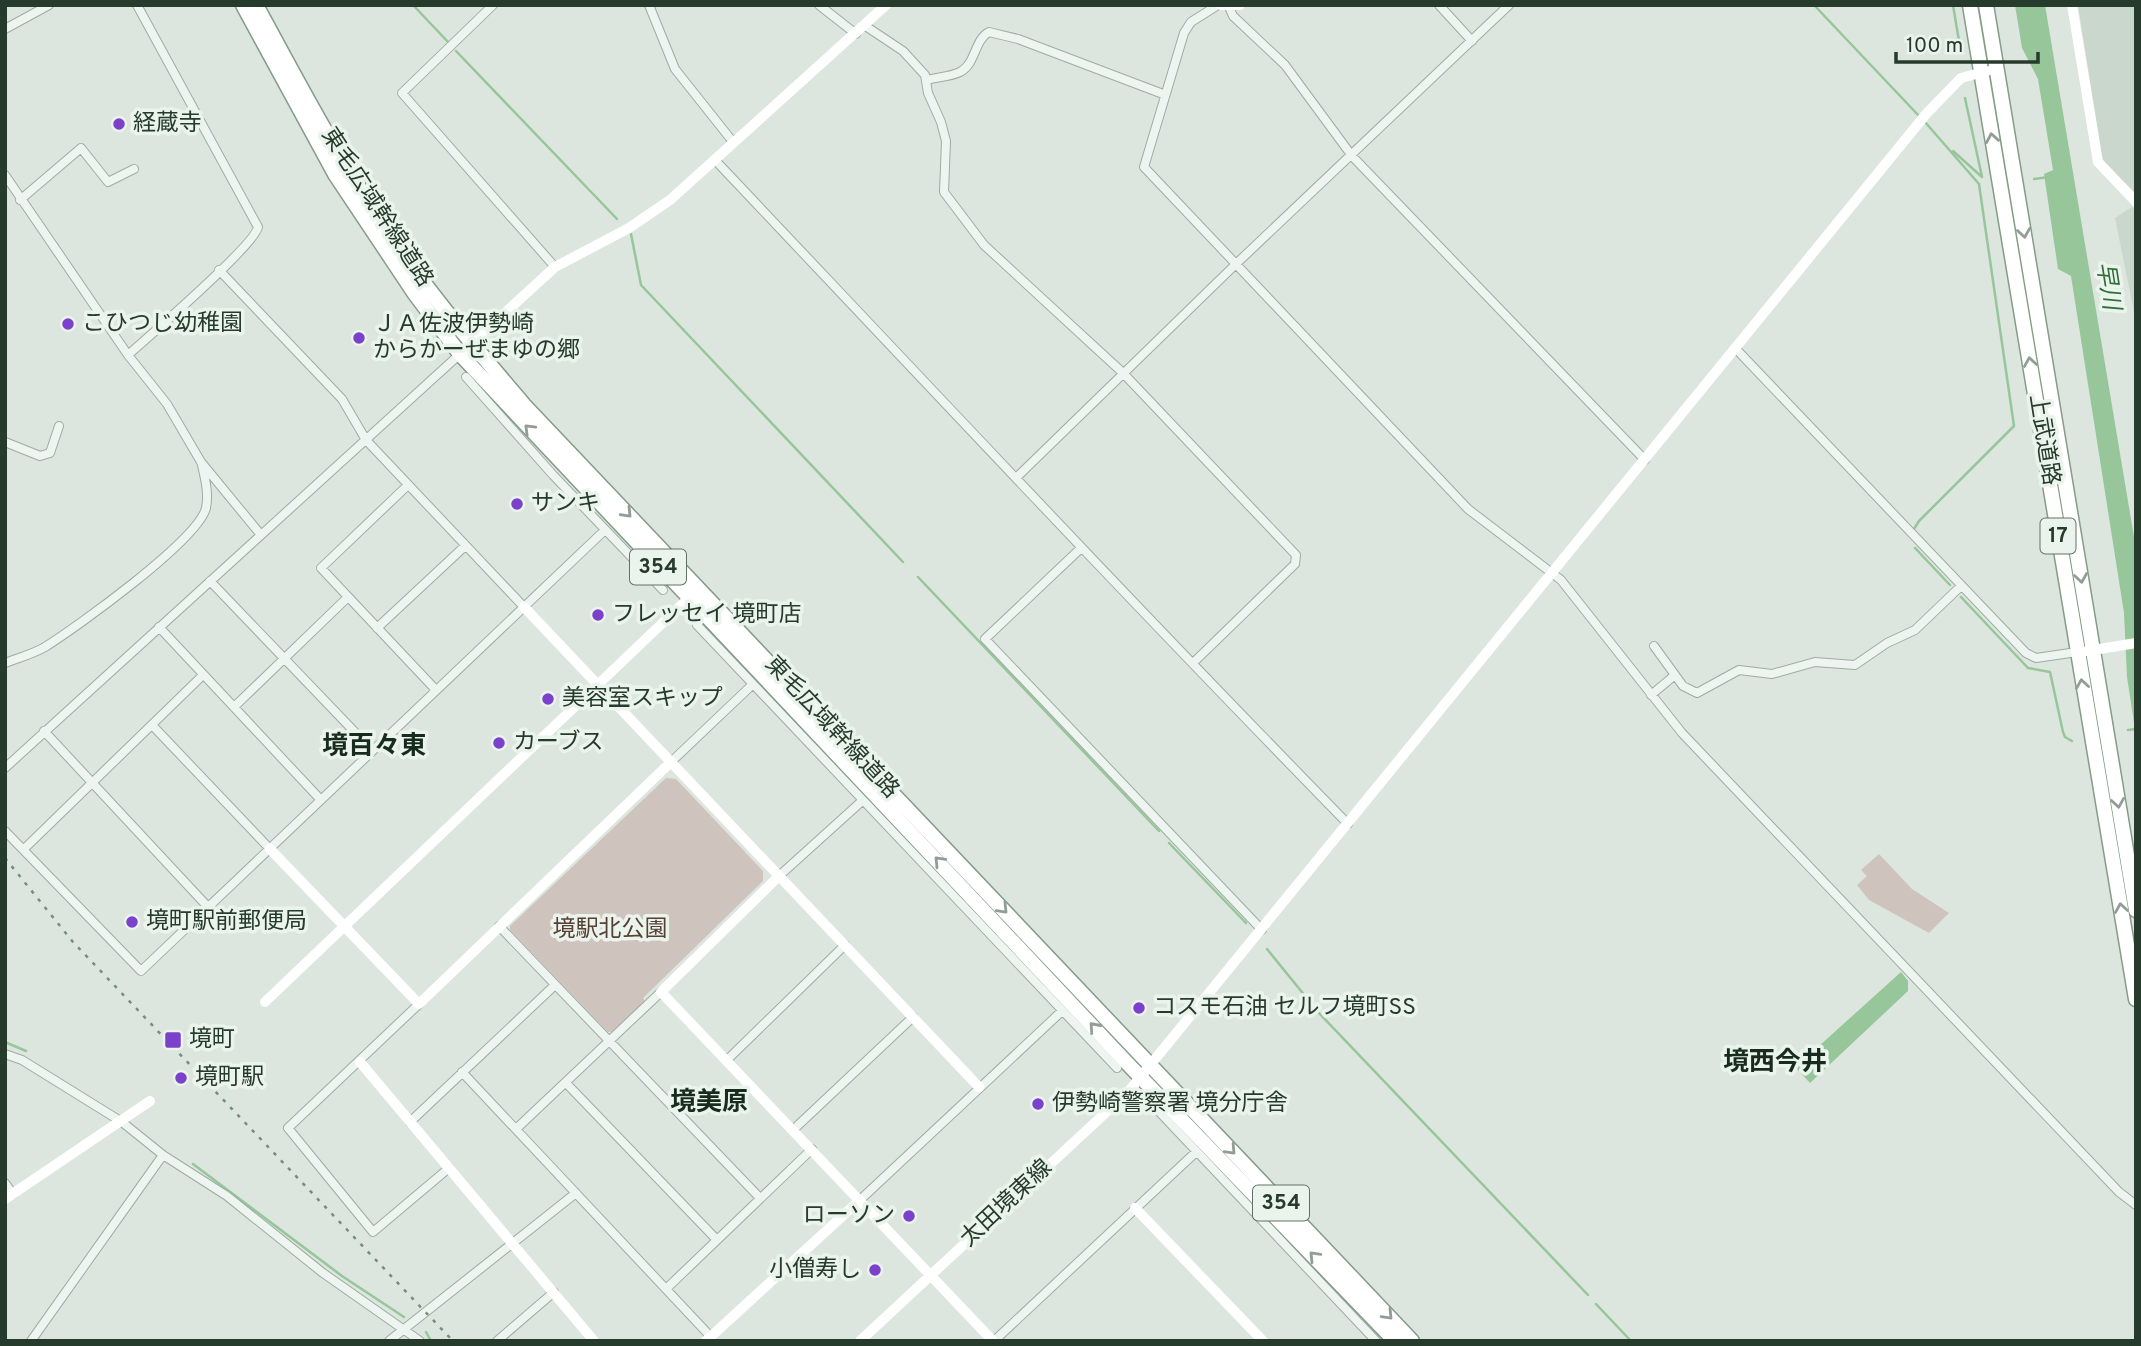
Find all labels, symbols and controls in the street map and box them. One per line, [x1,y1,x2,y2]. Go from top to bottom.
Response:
scale bar [1896,21,2038,65]
text: 100 m [1906,33,1963,60]
place label: 経蔵寺 [133,110,202,139]
marker: 経蔵寺 [111,116,127,132]
street label: 東毛広域幹線道路 [314,123,438,293]
one-way arrow [1985,132,2000,144]
one-way arrow [2016,227,2031,239]
water label: 早川 [2088,260,2126,315]
place label: こひつじ幼稚園 [82,310,243,339]
place label: ＪＡ佐波伊勢崎 からかーぜまゆの郷 [373,311,580,366]
marker: こひつじ幼稚園 [60,316,76,332]
marker: ＪＡ佐波伊勢崎 からかーぜまゆの郷 [351,330,367,346]
one-way arrow [2023,357,2038,368]
street label: 上武道路 [2021,392,2065,488]
one-way arrow [524,425,537,438]
place label: サンキ [531,490,600,519]
marker: サンキ [509,496,525,512]
one-way arrow [618,505,631,518]
road number: 17 [2040,518,2076,554]
road number: 354 [630,550,686,584]
one-way arrow [2073,572,2088,584]
place label: フレッセイ 境町店 [612,601,801,630]
marker: フレッセイ 境町店 [590,607,606,623]
street label: 東毛広域幹線道路 [758,651,904,805]
one-way arrow [2075,678,2090,690]
place label: 美容室スキップ [562,685,723,714]
marker: 美容室スキップ [540,691,556,707]
place label: カーブス [513,729,604,758]
district label: 境百々東 [322,731,426,764]
marker: カーブス [491,735,507,751]
one-way arrow [2110,797,2125,809]
one-way arrow [934,856,947,869]
one-way arrow [994,901,1007,914]
one-way arrow [2114,902,2129,914]
place label: 境町駅前郵便局 [146,908,307,937]
marker: 境町駅前郵便局 [124,914,140,930]
park label: 境駅北公園 [553,916,668,945]
place label: コスモ石油 セルフ境町SS [1153,994,1416,1023]
marker: コスモ石油 セルフ境町SS [1131,1000,1147,1016]
one-way arrow [1090,1022,1102,1035]
place label: 境町 [189,1026,235,1055]
marker: 境町 [163,1030,183,1050]
district label: 境西今井 [1723,1047,1827,1080]
place label: 境町駅 [195,1064,264,1093]
marker: 境町駅 [173,1070,189,1086]
district label: 境美原 [670,1087,748,1120]
place label: 伊勢崎警察署 境分庁舎 [1052,1090,1287,1119]
marker: 伊勢崎警察署 境分庁舎 [1030,1096,1046,1112]
one-way arrow [1223,1142,1236,1155]
street label: 太田境東線 [955,1154,1059,1254]
road number: 354 [1253,1186,1309,1220]
place label: ローソン [803,1202,895,1231]
marker: ローソン [901,1208,917,1224]
one-way arrow [1309,1252,1322,1265]
place label: 小僧寿し [769,1256,861,1285]
marker: 小僧寿し [867,1262,883,1278]
one-way arrow [1379,1307,1392,1320]

